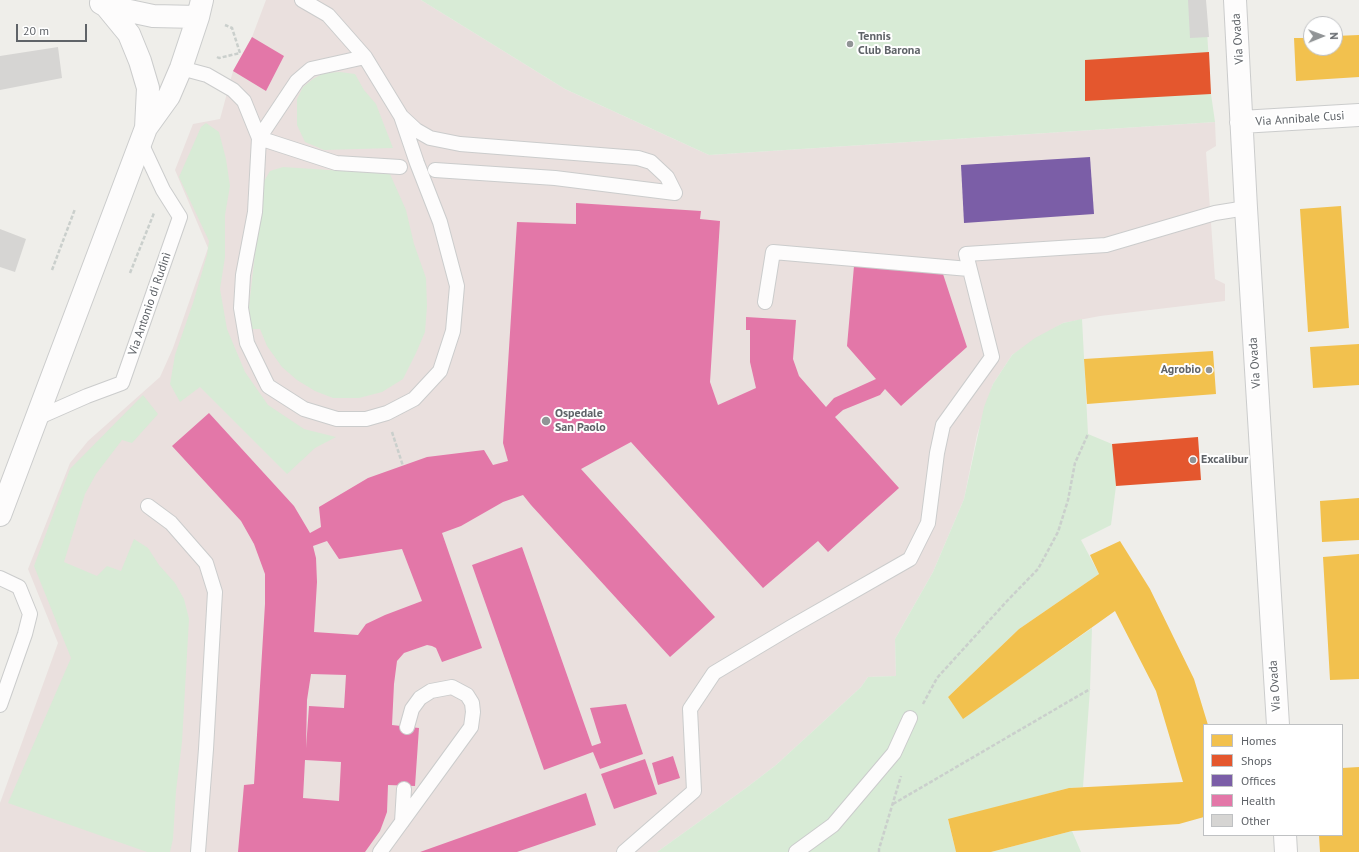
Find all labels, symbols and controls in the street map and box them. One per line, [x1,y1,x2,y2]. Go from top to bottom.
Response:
street label: Via Ovada [1229,13,1247,65]
scale bar [18,16,89,42]
north arrow [1303,16,1343,56]
text: 20 m [23,23,49,38]
place label: Tennis Club Barona [858,30,920,58]
text: N [1327,32,1341,40]
marker: Tennis Club Barona [845,39,855,49]
street label: Via Annibale Cusi [1255,109,1345,129]
street label: Via Antonio di Rudinì [126,250,174,358]
street label: Via Ovada [1246,337,1264,389]
place label: Agrobio [1161,363,1201,377]
marker: Agrobio [1204,365,1214,375]
place label: Ospedale San Paolo [555,407,606,435]
marker: Ospedale San Paolo [540,415,552,427]
place label: Excalibur [1201,453,1248,467]
marker: Excalibur [1188,455,1198,465]
street label: Via Ovada [1266,660,1284,712]
legend [1203,724,1343,836]
text: Homes [1241,733,1276,748]
text: Shops [1241,753,1272,768]
text: Offices [1241,773,1276,788]
text: Health [1241,793,1275,808]
text: Other [1241,813,1270,828]

